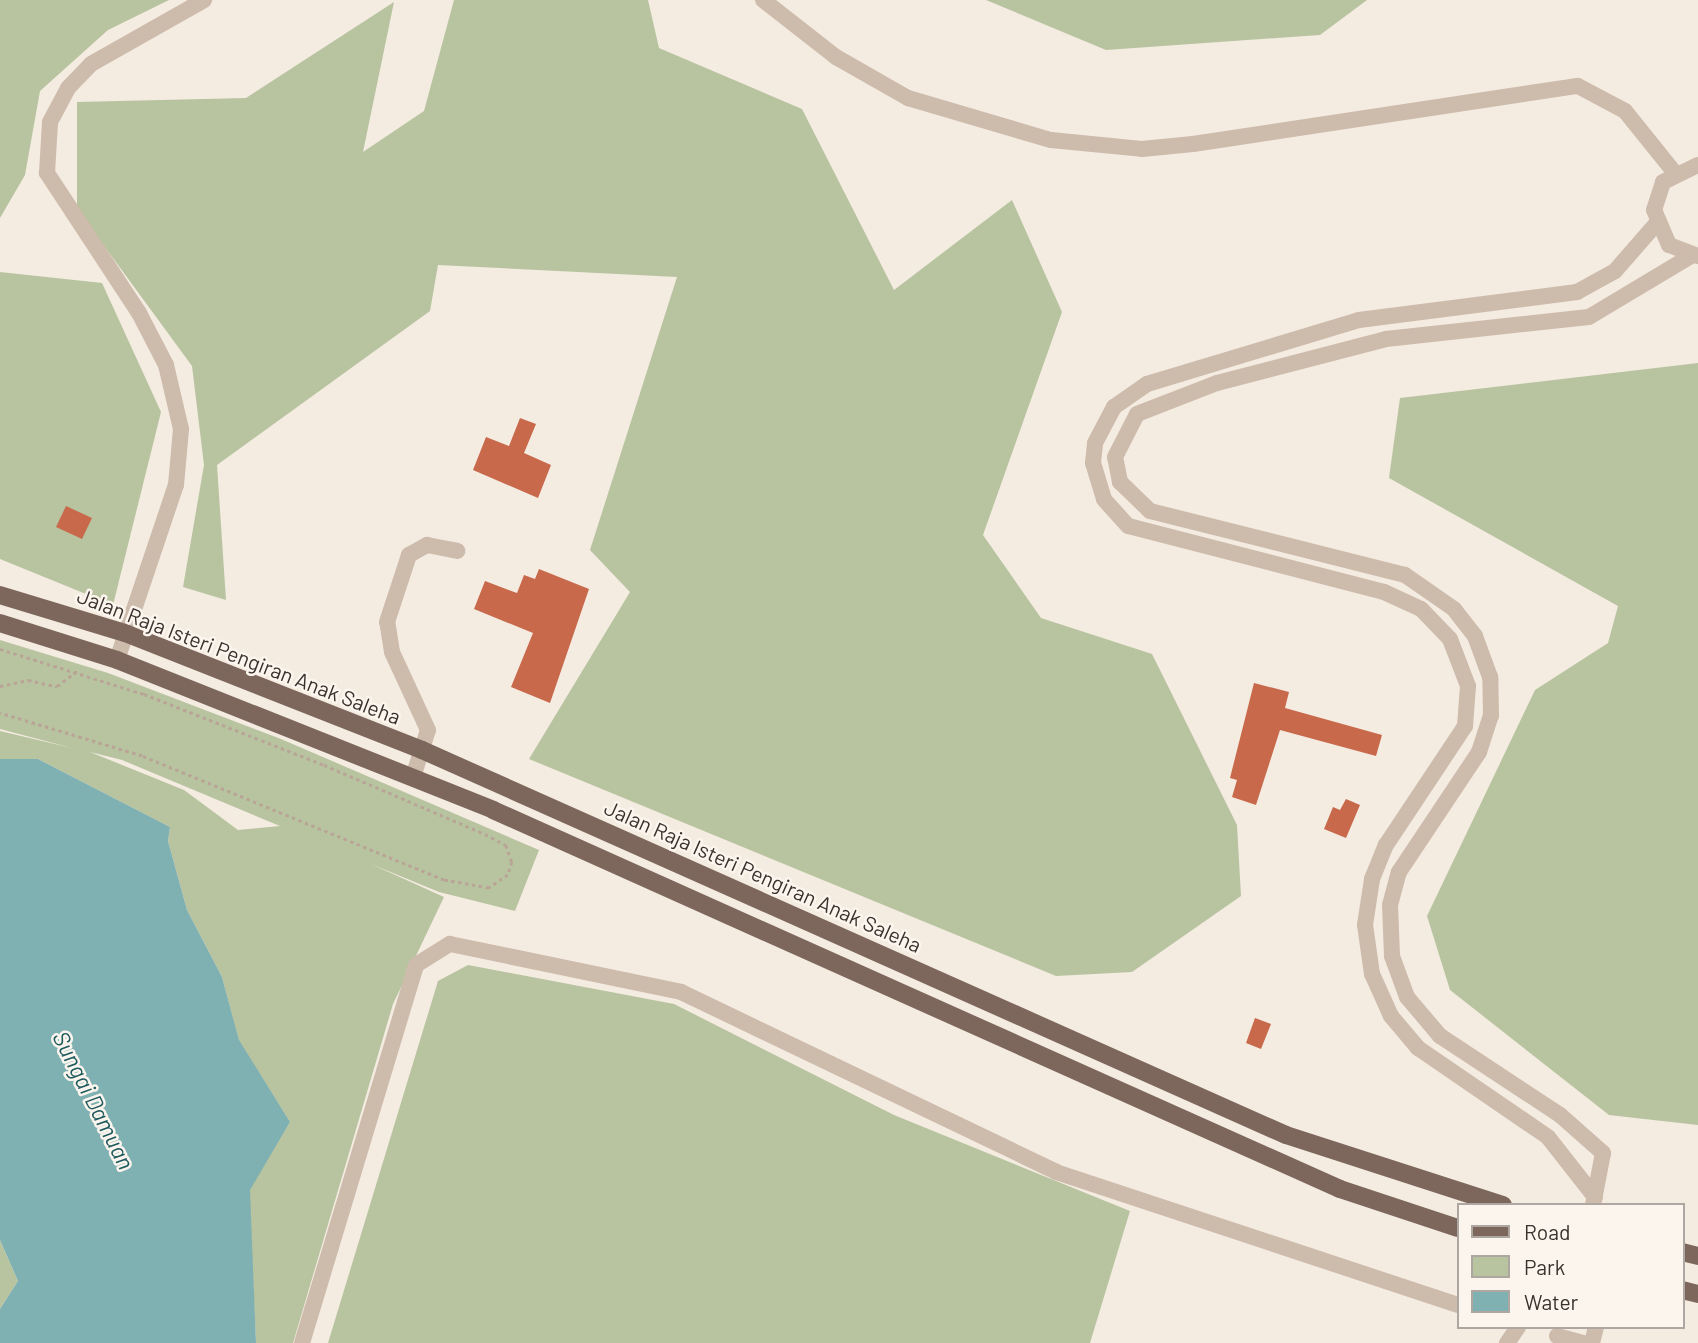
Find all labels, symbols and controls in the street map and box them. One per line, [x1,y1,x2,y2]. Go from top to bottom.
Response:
street label: Jalan Raja Isteri Pengiran Anak Saleha [74,583,404,729]
street label: Jalan Raja Isteri Pengiran Anak Saleha [601,794,925,958]
water label: Sungai Damuan [47,1026,141,1174]
legend [1456,1203,1684,1329]
text: Road [1524,1219,1570,1244]
text: Park [1524,1254,1565,1279]
text: Water [1524,1289,1578,1314]

